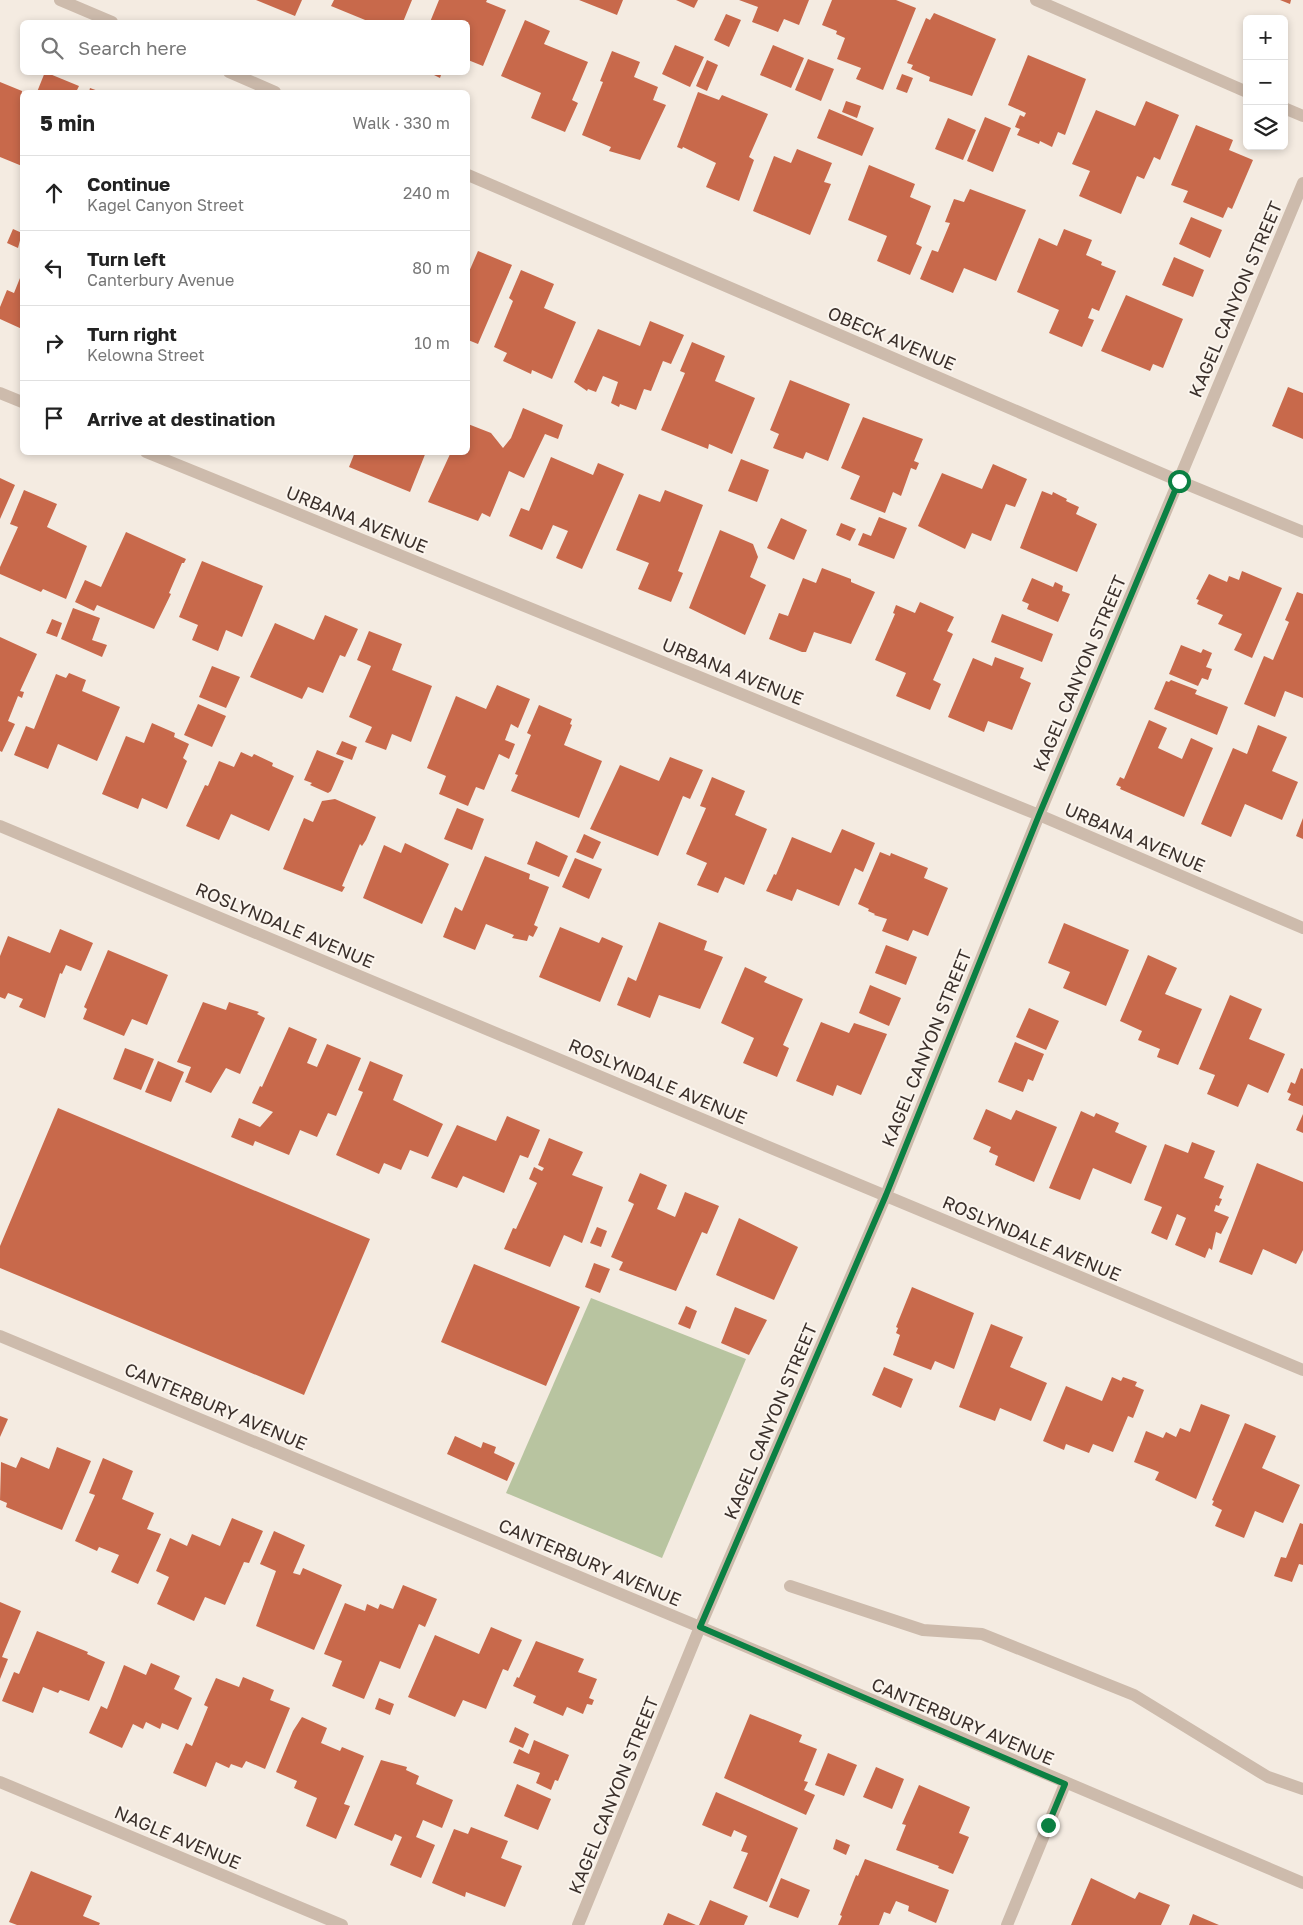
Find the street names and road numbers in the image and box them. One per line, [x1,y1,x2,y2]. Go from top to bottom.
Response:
street label: KAGEL CANYON STREET [1184,198,1286,400]
street label: OBECK AVENUE [825,301,959,375]
street label: URBANA AVENUE [283,481,431,557]
street label: KAGEL CANYON STREET [1028,572,1130,774]
street label: URBANA AVENUE [659,633,807,709]
street label: URBANA AVENUE [1061,797,1209,877]
street label: ROSLYNDALE AVENUE [192,877,378,973]
street label: KAGEL CANYON STREET [876,946,976,1150]
street label: ROSLYNDALE AVENUE [565,1033,751,1129]
street label: ROSLYNDALE AVENUE [939,1190,1125,1286]
street label: KAGEL CANYON STREET [719,1320,821,1522]
street label: CANTERBURY AVENUE [121,1358,311,1454]
street label: CANTERBURY AVENUE [495,1514,685,1610]
street label: CANTERBURY AVENUE [868,1673,1058,1769]
street label: KAGEL CANYON STREET [563,1693,663,1897]
street label: NAGLE AVENUE [112,1800,244,1874]

